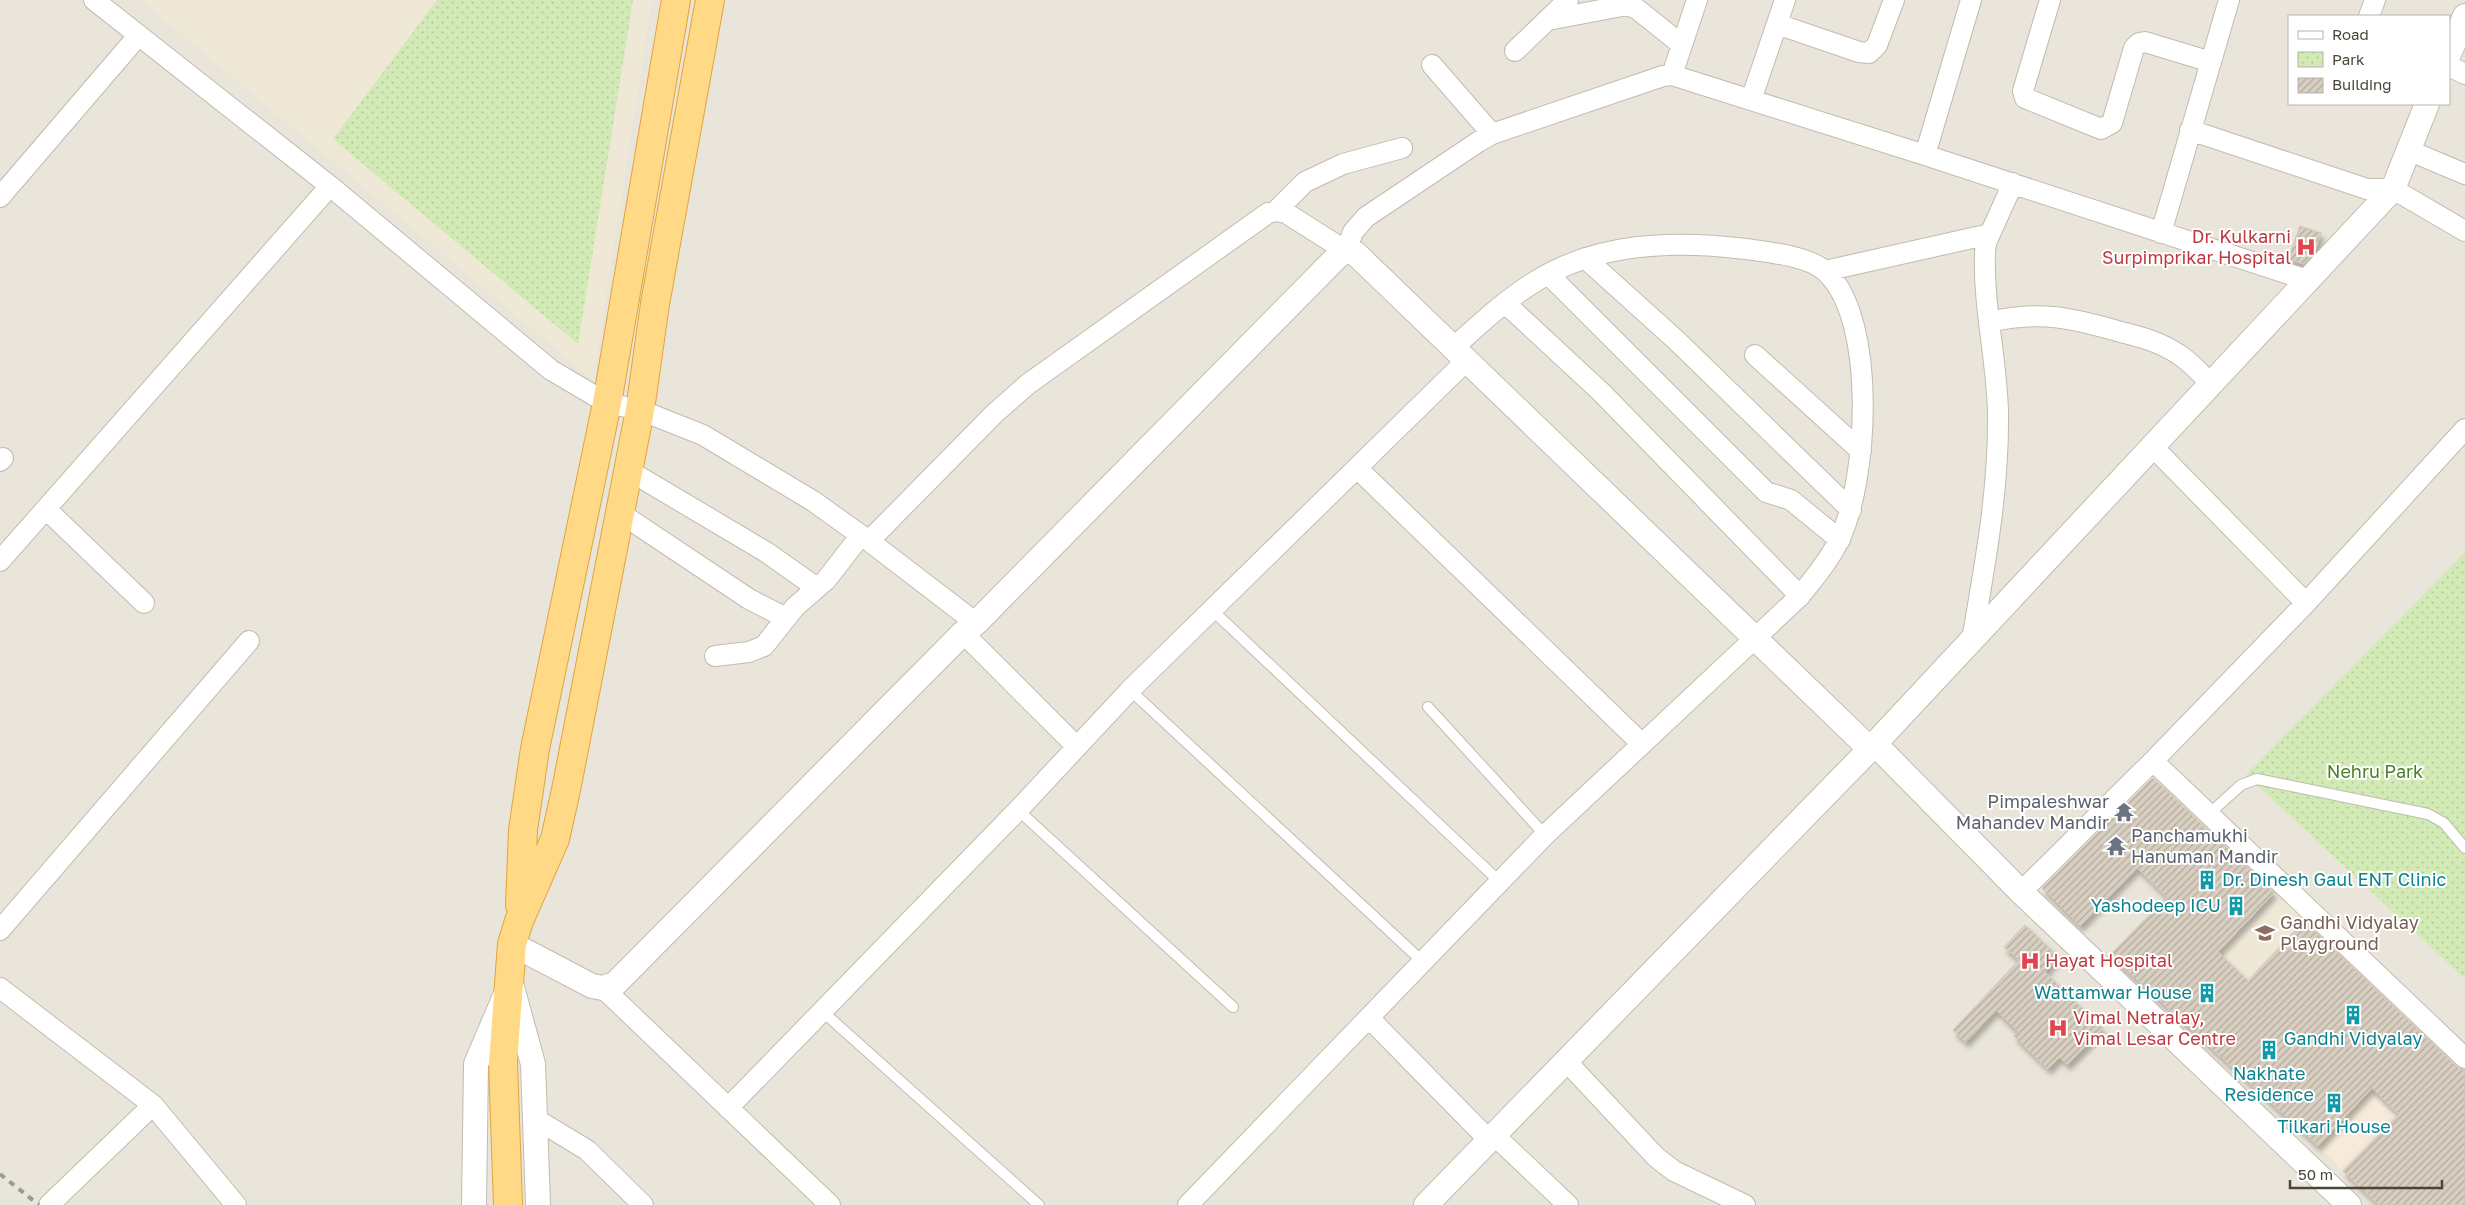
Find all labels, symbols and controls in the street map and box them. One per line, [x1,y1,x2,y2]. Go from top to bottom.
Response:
legend [2288,15,2450,105]
text: Road [2332,25,2369,43]
text: Park [2332,50,2365,68]
text: Building [2332,75,2392,93]
place label: Dr. Kulkarni Surpimprikar Hospital [2102,225,2291,268]
hospital icon: Dr. Kulkarni Surpimprikar Hospital [2295,236,2317,258]
park label: Nehru Park [2327,760,2423,782]
place label: Pimpaleshwar Mahandev Mandir [1956,790,2109,833]
temple icon: Pimpaleshwar Mahandev Mandir [2113,801,2135,823]
place label: Panchamukhi Hanuman Mandir [2131,824,2278,867]
temple icon: Panchamukhi Hanuman Mandir [2105,835,2127,857]
place label: Dr. Dinesh Gaul ENT Clinic [2222,868,2446,890]
building icon: Dr. Dinesh Gaul ENT Clinic [2196,869,2218,891]
place label: Yashodeep ICU [2091,894,2221,916]
building icon: Yashodeep ICU [2225,895,2247,917]
place label: Gandhi Vidyalay Playground [2280,911,2419,954]
school or university icon: Gandhi Vidyalay Playground [2254,922,2276,944]
place label: Hayat Hospital [2045,949,2173,971]
hospital icon: Hayat Hospital [2019,950,2041,972]
place label: Wattamwar House [2034,981,2192,1003]
building icon: Wattamwar House [2196,982,2218,1004]
building icon: Gandhi Vidyalay [2342,1004,2364,1026]
place label: Vimal Netralay, Vimal Lesar Centre [2073,1006,2236,1049]
hospital icon: Vimal Netralay, Vimal Lesar Centre [2047,1017,2069,1039]
place label: Gandhi Vidyalay [2284,1027,2422,1049]
building icon: Nakhate Residence [2258,1039,2280,1061]
place label: Nakhate Residence [2224,1062,2314,1105]
building icon: Tilkari House [2323,1092,2345,1114]
place label: Tilkari House [2277,1115,2391,1137]
scale bar [2290,1158,2442,1190]
text: 50 m [2298,1165,2333,1183]

